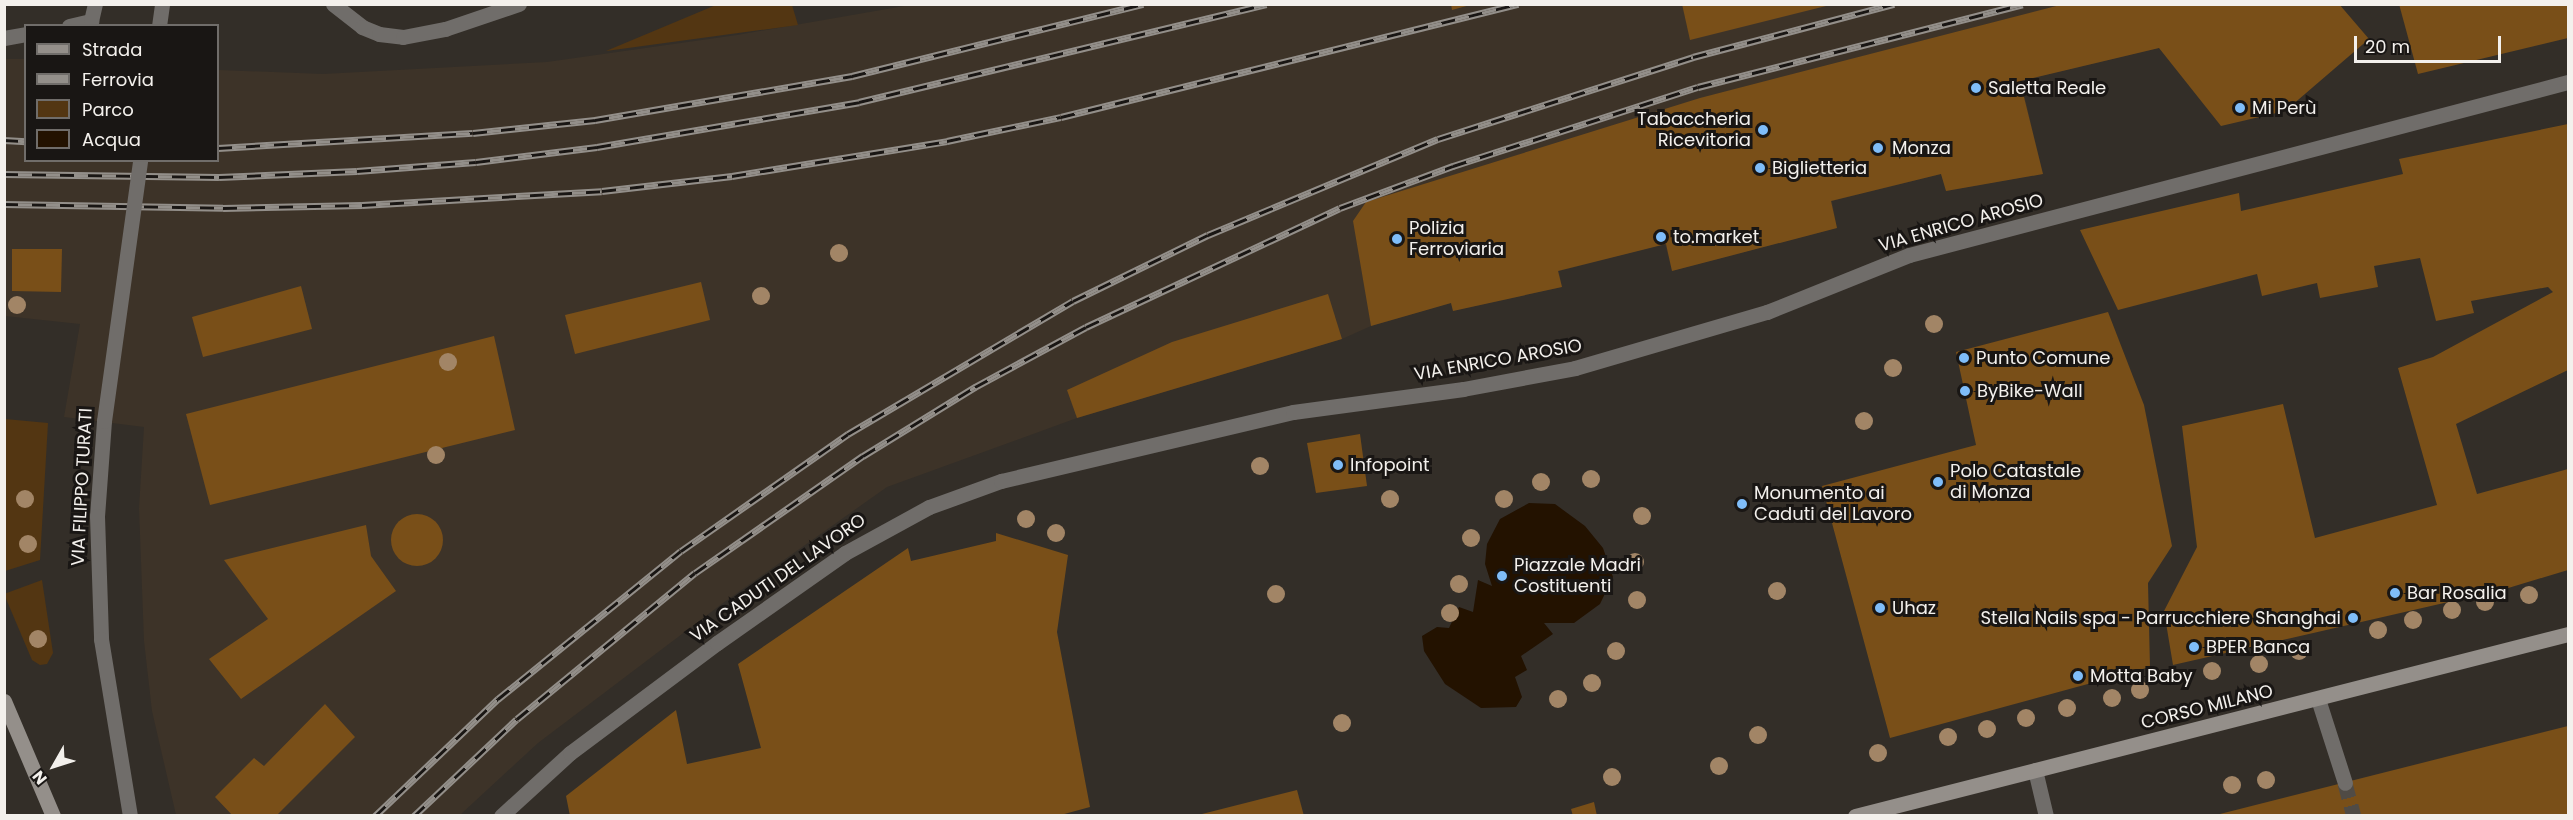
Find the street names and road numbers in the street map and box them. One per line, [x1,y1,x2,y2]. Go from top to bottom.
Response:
street label: VIA ENRICO AROSIO [1876,189,2046,257]
street label: VIA ENRICO AROSIO [1412,335,1584,385]
street label: VIA FILIPPO TURATI [67,407,97,567]
street label: VIA CADUTI DEL LAVORO [686,509,870,647]
street label: CORSO MILANO [2139,680,2275,734]

